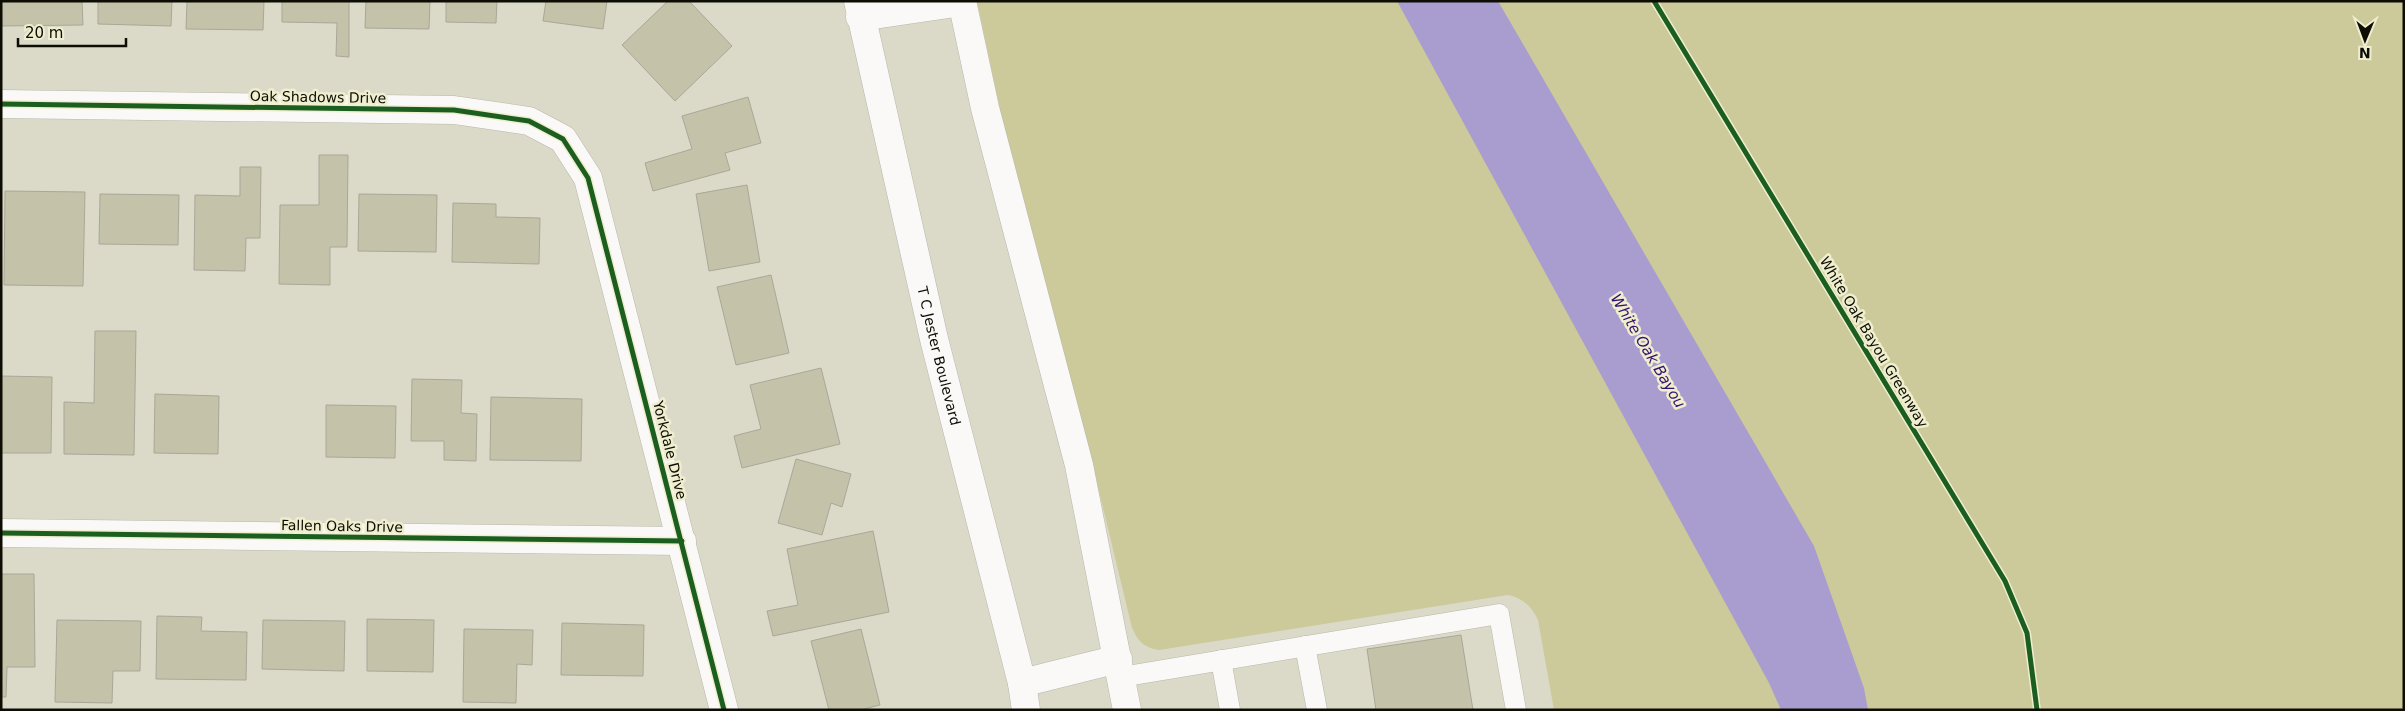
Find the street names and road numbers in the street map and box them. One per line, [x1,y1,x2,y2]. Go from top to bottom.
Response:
street label: Oak Shadows Drive [250,88,386,106]
street label: White Oak Bayou Greenway [1817,254,1931,430]
street label: T C Jester Boulevard [914,284,964,427]
street label: Yorkdale Drive [650,398,690,501]
street label: Fallen Oaks Drive [281,517,403,535]

